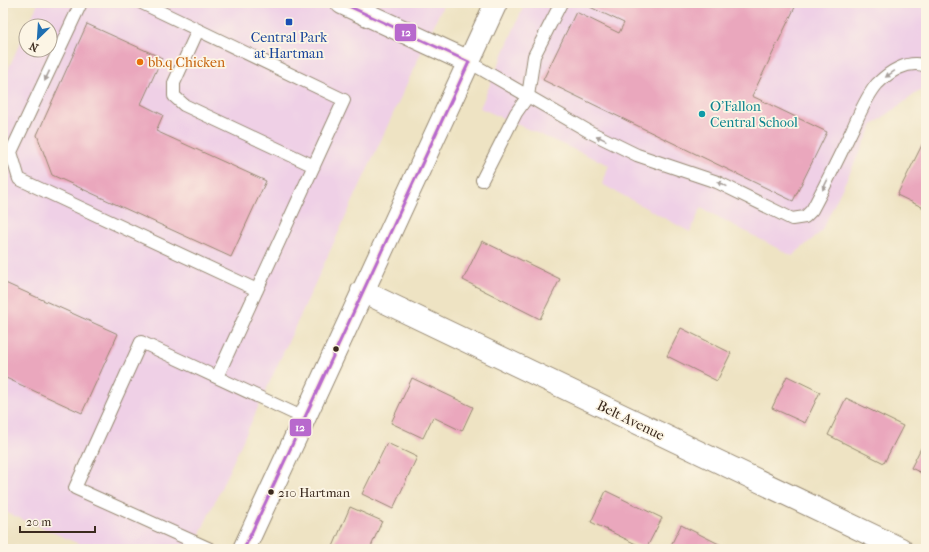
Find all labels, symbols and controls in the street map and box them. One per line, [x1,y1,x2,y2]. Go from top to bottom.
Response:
marker: Central Park at Hartman [284,17,294,27]
north arrow [18,18,58,58]
line badge: 12 [394,23,417,42]
text: 12 [401,26,411,39]
place label: Central Park at Hartman [251,29,328,62]
text: N [27,39,41,54]
place label: bb.q Chicken [147,54,225,71]
marker: bb.q Chicken [135,57,145,67]
one-way arrow [884,70,895,78]
one-way arrow [44,71,50,82]
place label: O'Fallon Central School [710,98,798,131]
marker: O'Fallon Central School [697,109,707,119]
one-way arrow [595,135,607,141]
one-way arrow [822,179,828,191]
one-way arrow [716,181,728,187]
unlabelled marker [331,344,341,354]
street label: Belt Avenue [594,397,667,444]
line badge: 12 [289,418,312,437]
text: 12 [295,421,305,434]
place label: 210 Hartman [278,485,351,500]
marker: 210 Hartman [266,487,276,497]
scale bar [20,508,95,534]
text: 20 m [26,515,51,529]

